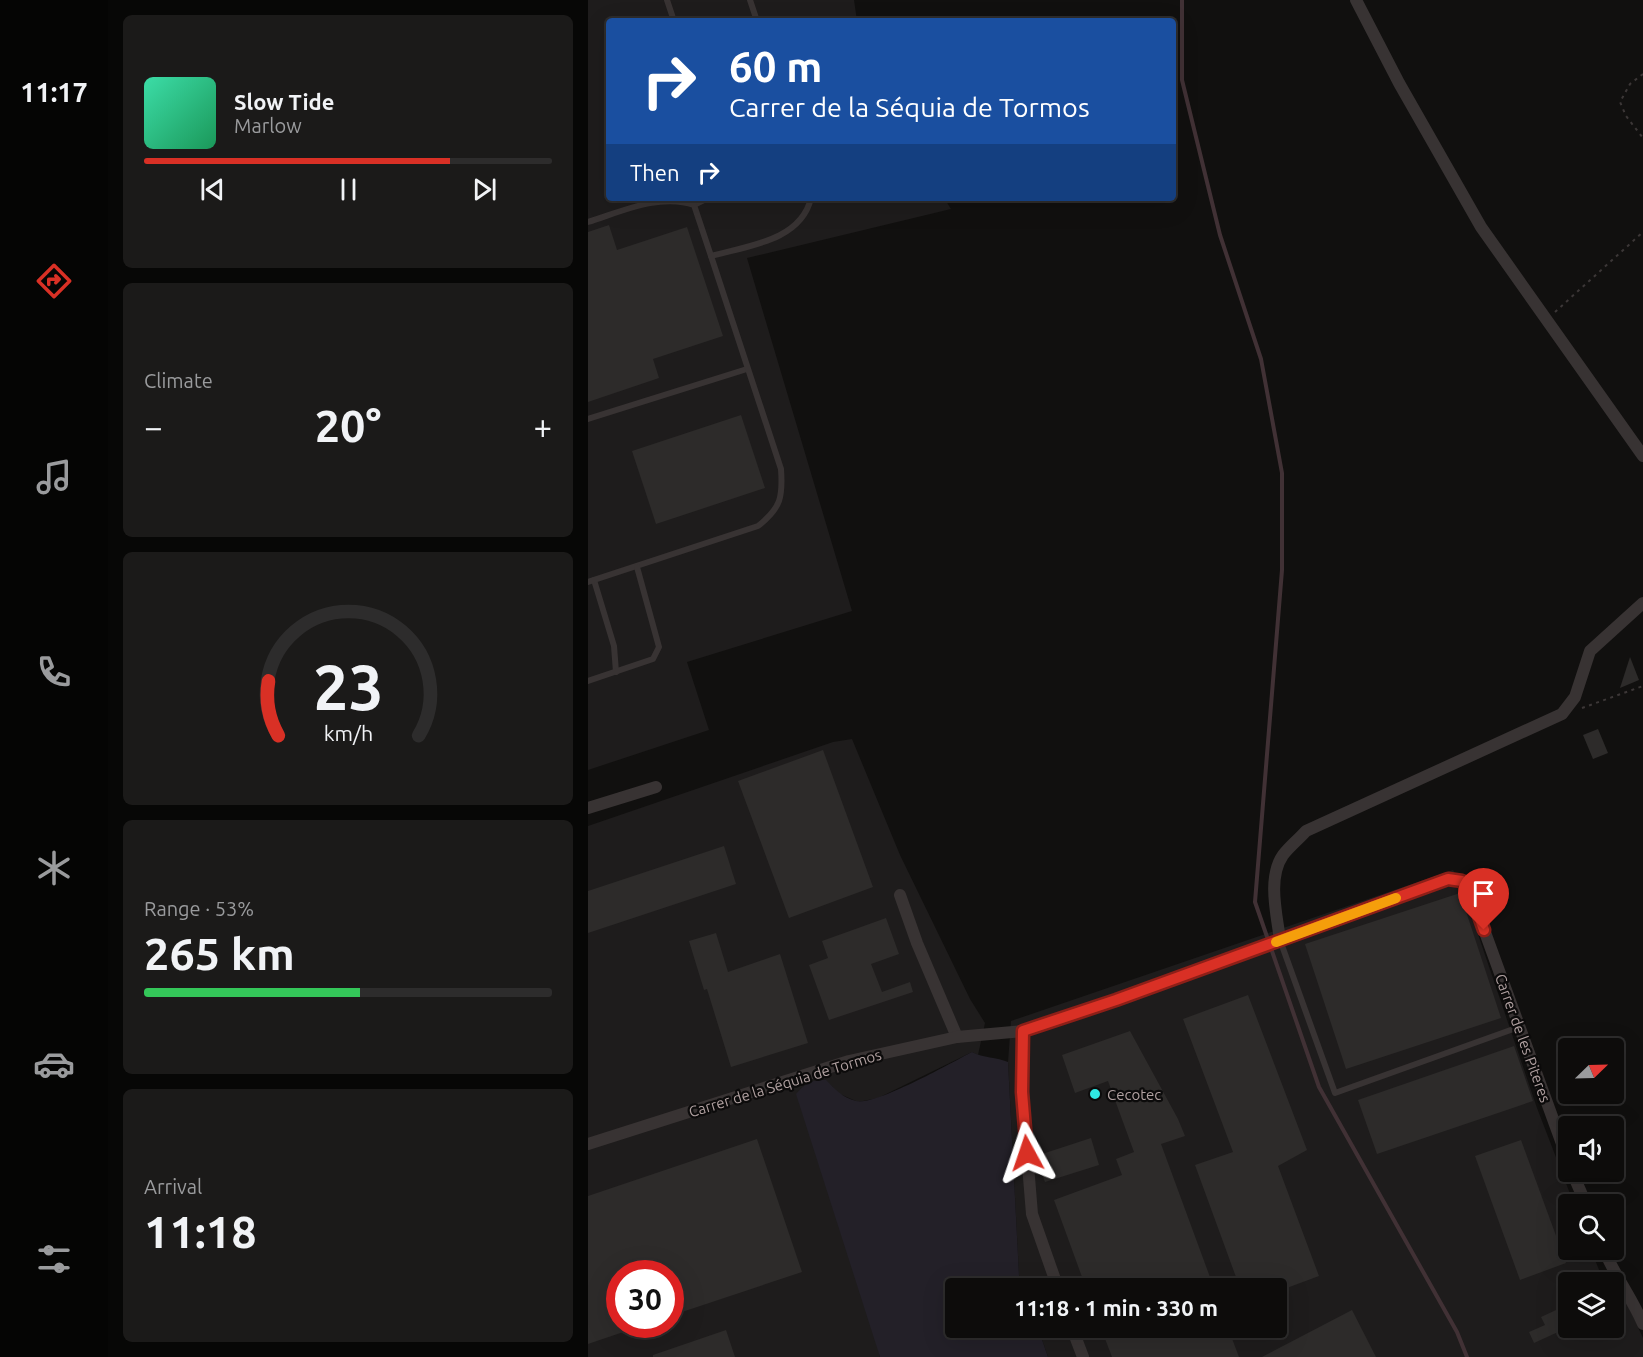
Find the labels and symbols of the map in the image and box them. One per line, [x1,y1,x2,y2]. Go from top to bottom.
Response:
pin [1458,868,1509,930]
street label: Carrer de les Piteres [1492,971,1554,1105]
north arrow [1558,1038,1624,1104]
street label: Carrer de la Séquia de Tormos [687,1046,883,1120]
place label: Cecotec [1107,1086,1161,1103]
marker: Cecotec [1088,1087,1102,1101]
position arrow [995,1121,1059,1185]
speed limit sign: 30 [606,1260,684,1338]

